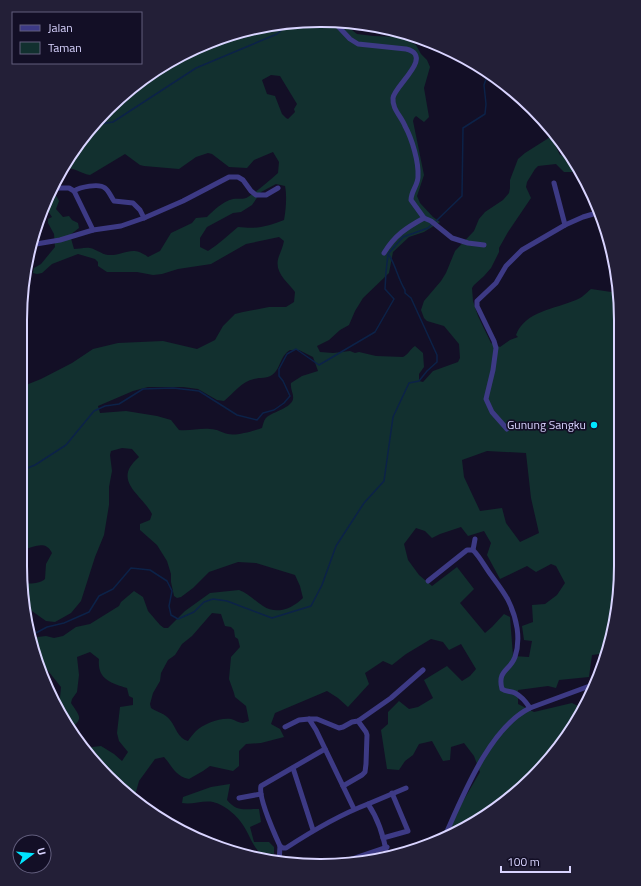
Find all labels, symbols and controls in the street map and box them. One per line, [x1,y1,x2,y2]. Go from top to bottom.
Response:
legend [12,12,142,64]
text: Jalan [48,18,73,37]
text: Taman [48,38,82,57]
place label: Gunung Sangku [507,415,586,434]
marker: Gunung Sangku [589,420,599,430]
north arrow [12,834,52,874]
text: U [33,846,50,857]
scale bar [501,848,570,874]
text: 100 m [507,852,540,871]

